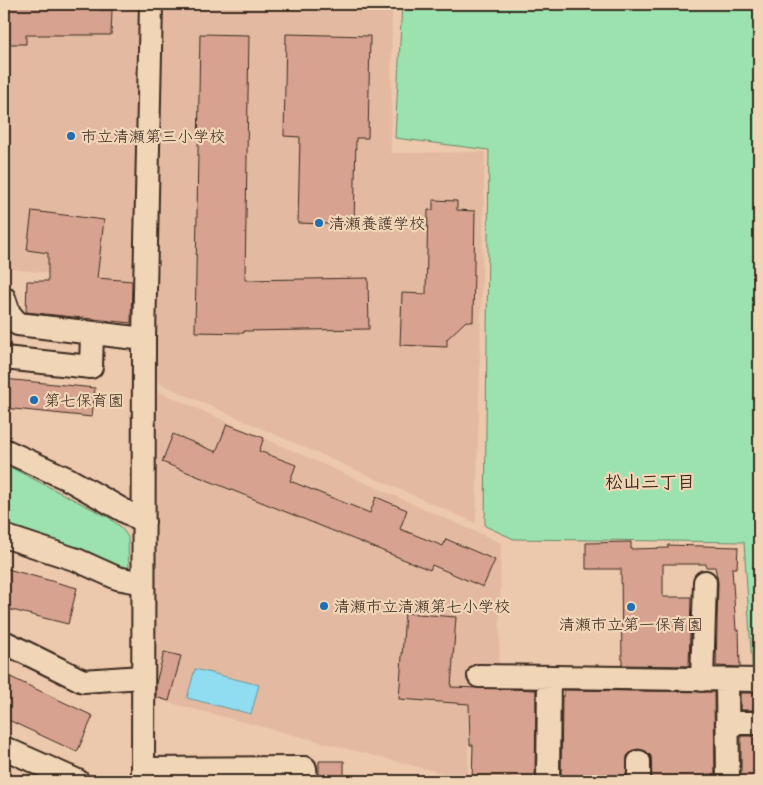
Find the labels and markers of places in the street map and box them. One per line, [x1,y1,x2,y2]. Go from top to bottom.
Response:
place label: 市立清瀬第三小学校 [81,127,225,150]
marker: 市立清瀬第三小学校 [65,130,77,142]
place label: 清瀬養護学校 [329,214,425,237]
marker: 清瀬養護学校 [313,217,325,229]
place label: 第七保育園 [44,391,124,414]
marker: 第七保育園 [28,394,40,406]
place label: 清瀬市立清瀬第七小学校 [334,597,510,620]
marker: 清瀬市立清瀬第七小学校 [318,600,330,612]
marker: 清瀬市立第一保育園 [625,601,637,613]
place label: 清瀬市立第一保育園 [559,615,703,638]

